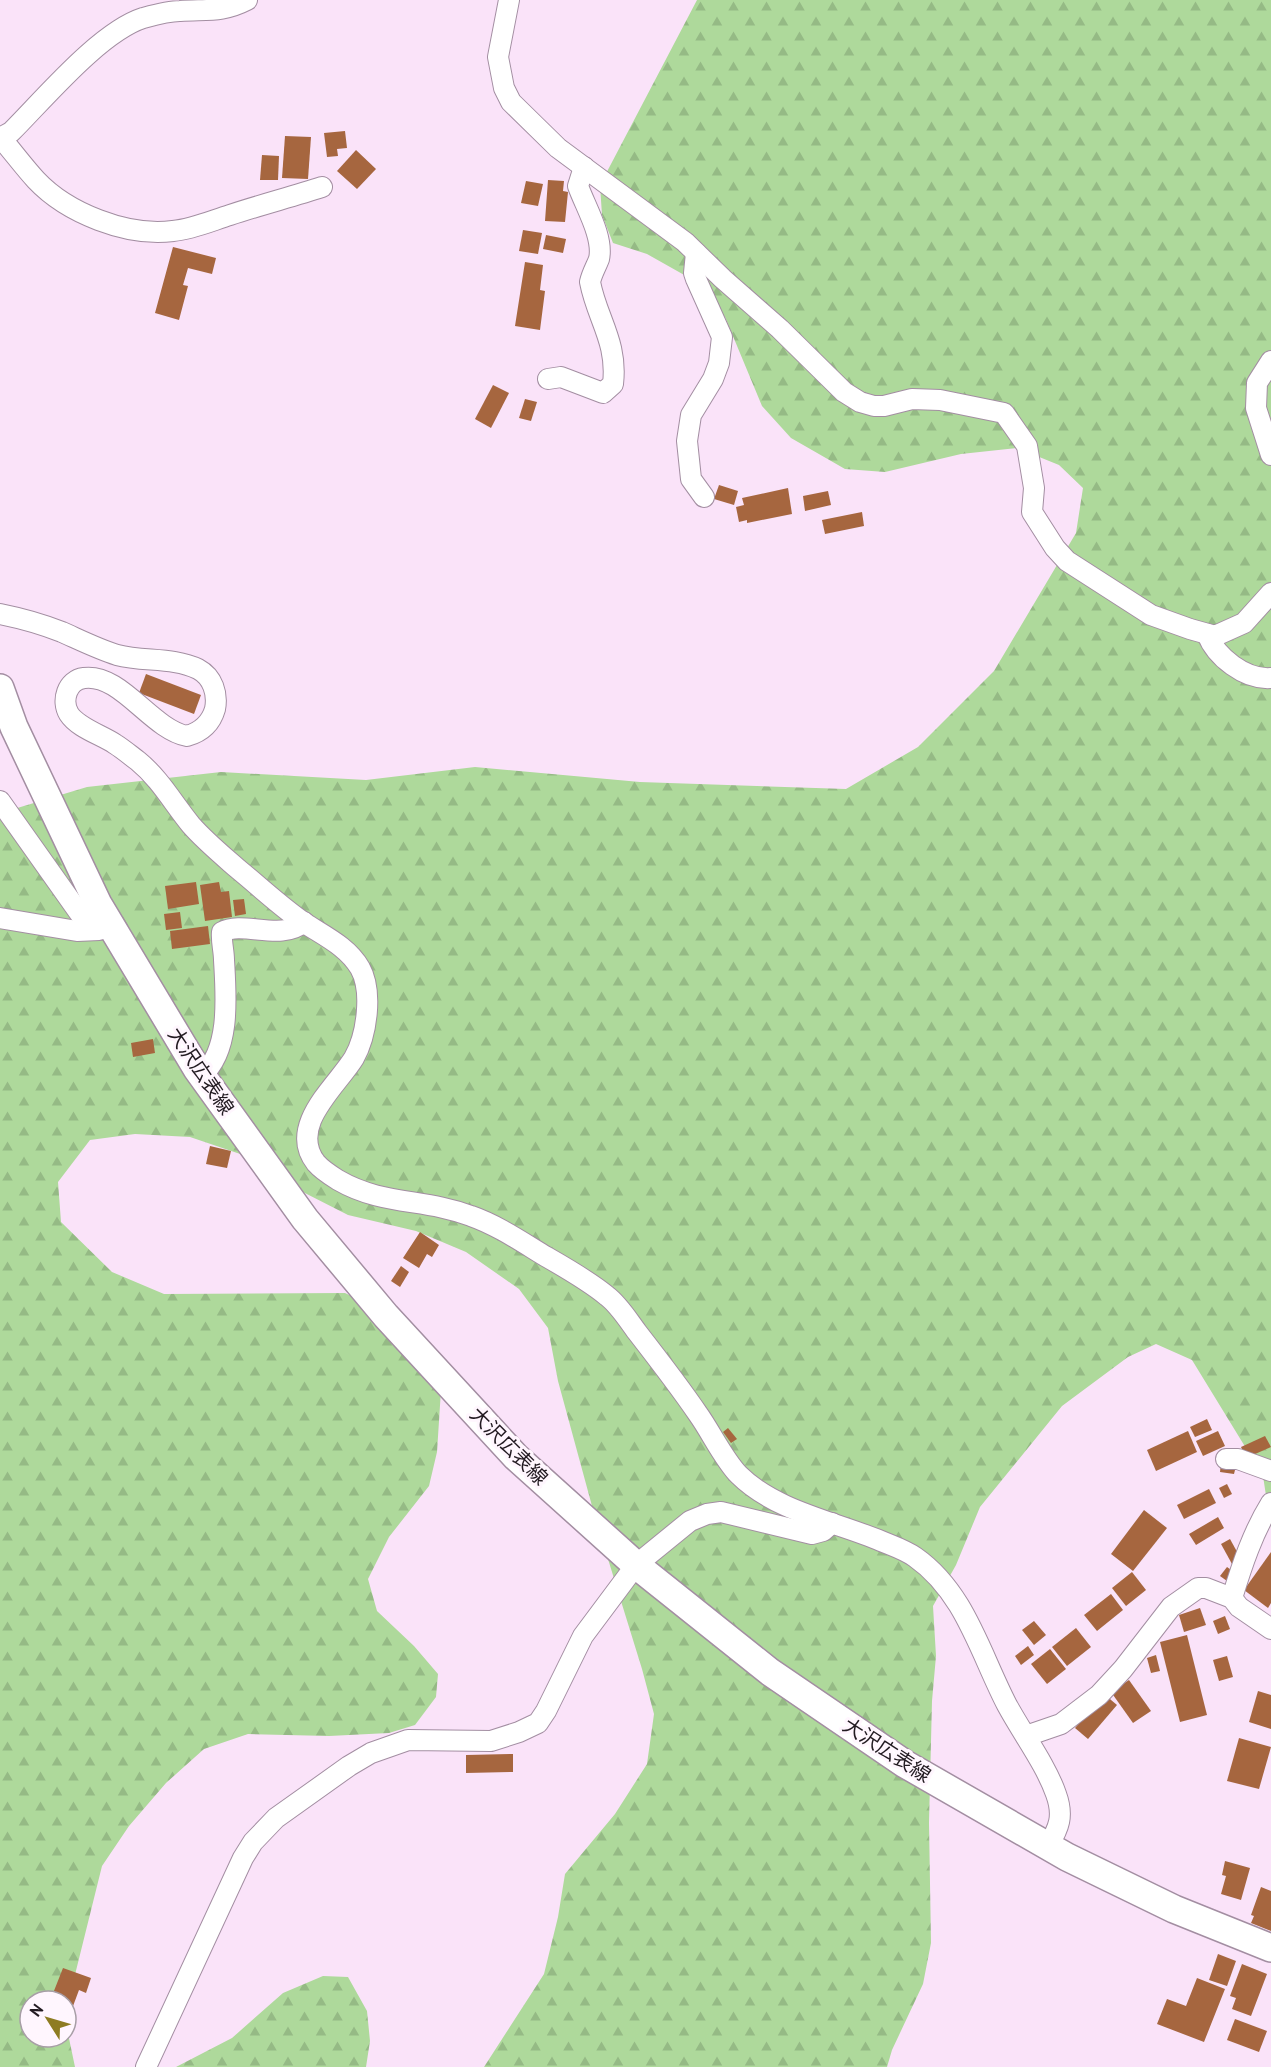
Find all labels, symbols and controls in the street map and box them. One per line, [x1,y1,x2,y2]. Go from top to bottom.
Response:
street label: 大沢広表線 [162,1022,240,1120]
street label: 大沢広表線 [464,1401,554,1491]
street label: 大沢広表線 [838,1712,936,1788]
north arrow [18,1989,78,2049]
text: N [25,2000,47,2020]

